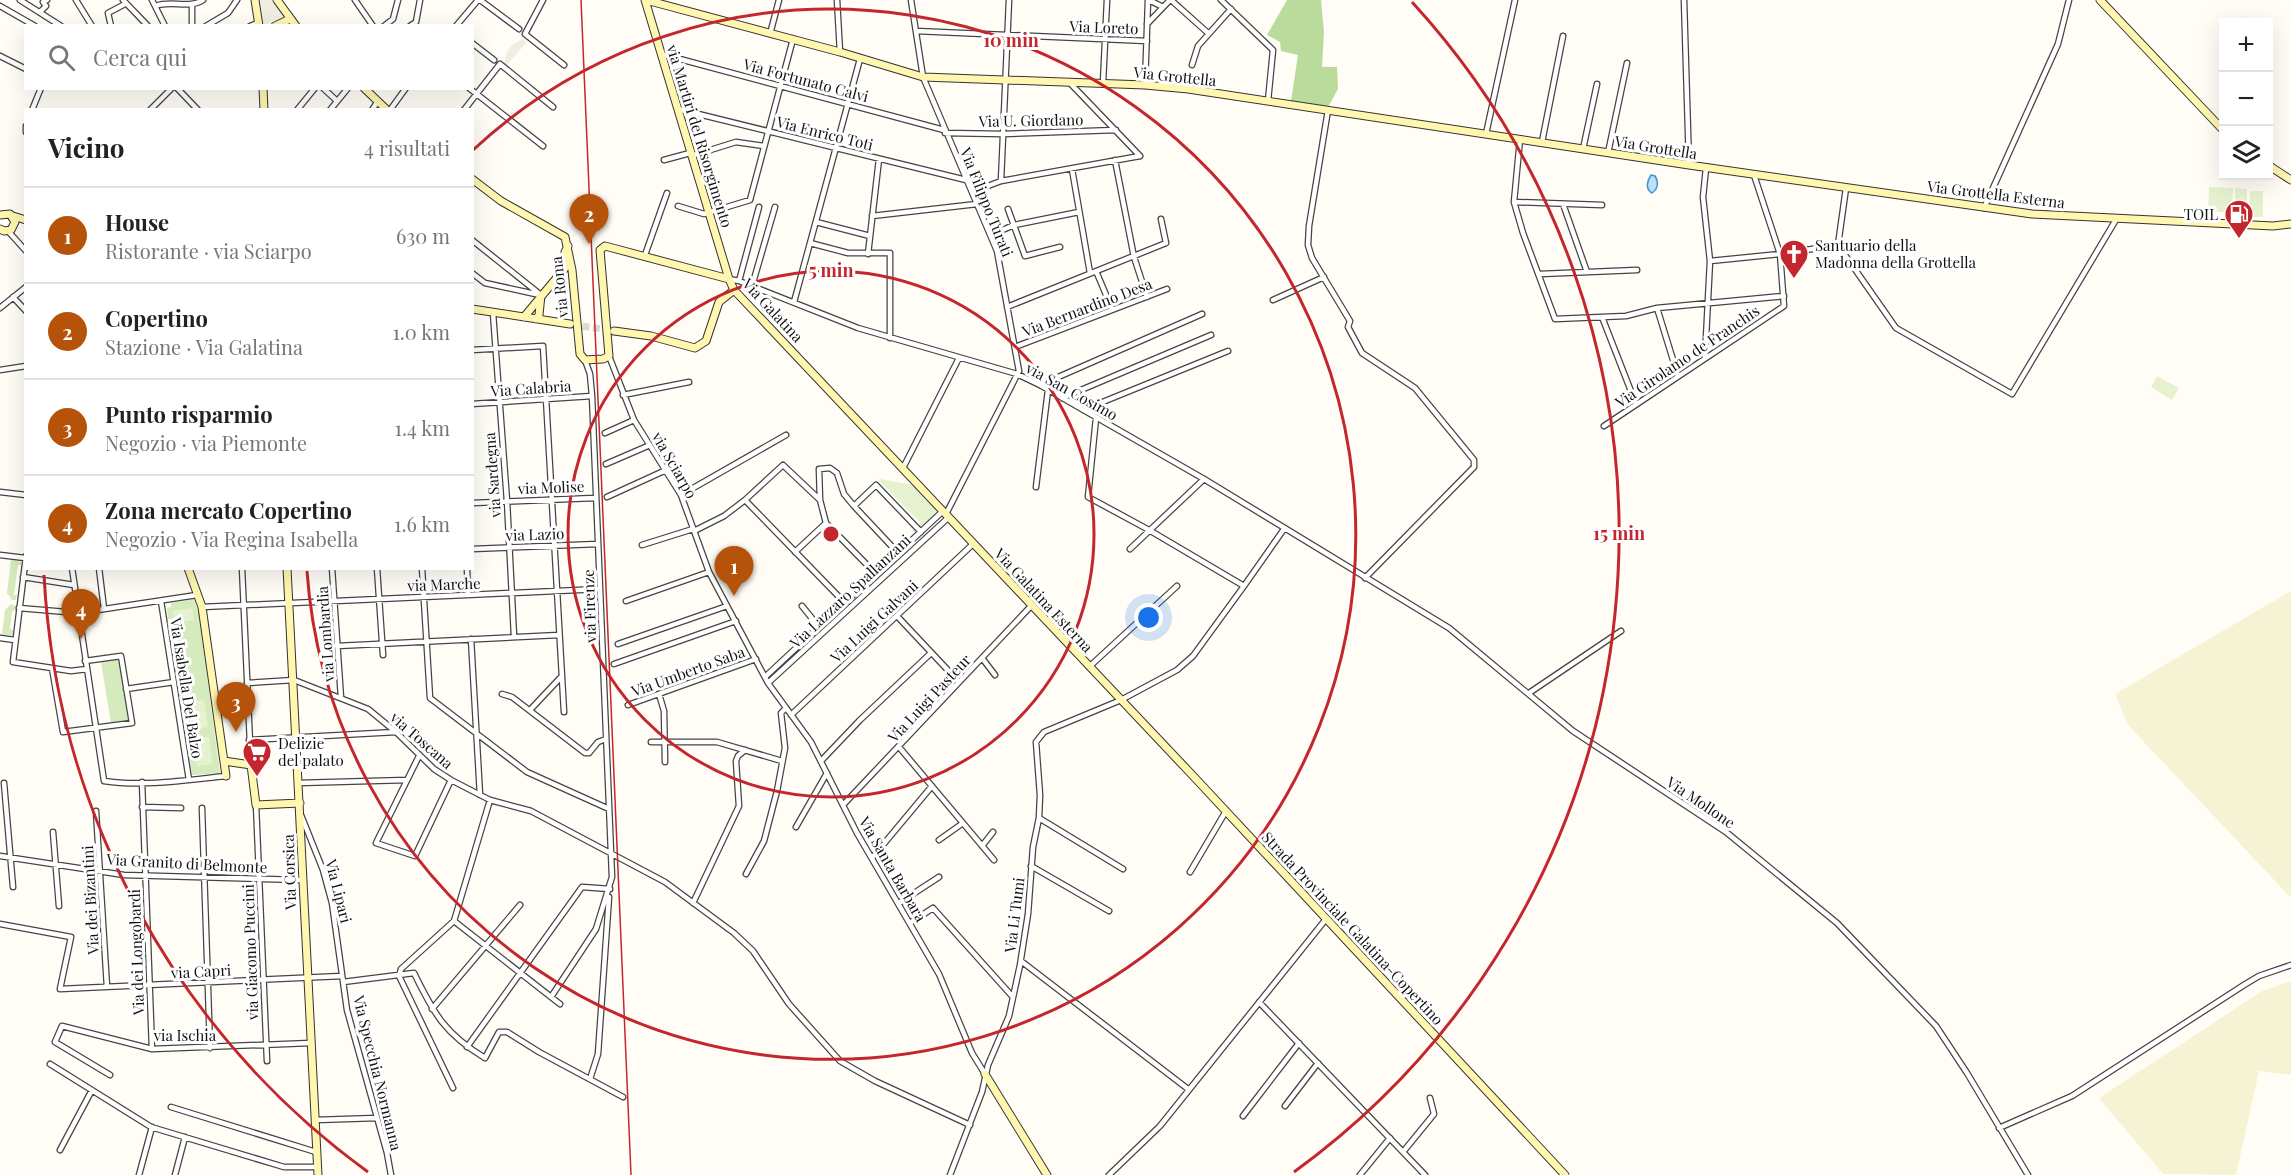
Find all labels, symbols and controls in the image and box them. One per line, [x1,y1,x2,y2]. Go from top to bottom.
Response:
street label: Via Loreto [1068,16,1139,38]
map controls [2219,18,2273,180]
button: + [2219,18,2273,72]
search box [24,24,474,90]
text: 10 min [983,28,1039,52]
icon: search [45,41,78,74]
street label: via Martiri del Risorgimento [662,41,737,230]
text: Cerca qui [93,42,187,72]
street label: Via Fortunato Calvi [740,53,871,107]
street label: Via Grottella [1132,62,1218,90]
button: − [2219,72,2273,126]
street label: Via U. Giordano [977,109,1084,131]
street label: Via Enrico Toti [774,111,876,155]
button: layers [2219,126,2273,180]
text: Vicino [48,130,125,165]
street label: Via Grottella [1612,130,1699,163]
text: 4 risultati [364,134,450,161]
street label: Via Filippo Turati [956,144,1018,260]
street label: Via Grottella Esterna [1925,176,2067,212]
pin: 2 [570,194,608,244]
fuel station icon: TOIL [2223,198,2255,240]
place label: TOIL [2184,204,2218,224]
text: House [105,207,169,237]
text: 1 [64,222,71,249]
text: 630 m [396,222,450,249]
place label: Santuario della Madonna della Grottella [1815,235,1977,272]
text: Ristorante · via Sciarpo [105,237,312,264]
church icon: Santuario della Madonna della Grottella [1778,238,1810,280]
street label: via Roma [546,255,572,320]
text: 5 min [808,258,854,282]
street label: Via Galatina [738,273,808,347]
street label: Via Bernardino Desa [1018,273,1155,341]
street label: Via Girolamo de Franchis [1610,300,1763,412]
text: Copertino [105,303,208,333]
text: 2 [62,318,73,345]
text: 1.0 km [392,318,450,345]
text: Stazione · Via Galatina [105,333,303,360]
street label: via San Cosimo [1022,357,1122,425]
street label: Via Calabria [489,375,573,401]
text: Punto risparmio [105,399,273,429]
text: 3 [63,414,72,441]
text: 1.4 km [395,414,450,441]
street label: via Sciarpo [647,427,702,502]
text: Negozio · via Piemonte [105,429,307,456]
street label: via Sardegna [479,431,505,519]
street label: via Molise [516,476,585,498]
text: Zona mercato Copertino [105,495,352,525]
text: 4 [62,510,73,537]
text: 1.6 km [394,510,450,537]
text: 15 min [1593,521,1645,545]
street label: via Lazio [504,523,565,545]
centre of rings [821,524,841,544]
text: Negozio · Via Regina Isabella [105,525,358,552]
street label: Via Lazzaro Spallanzani [785,529,915,653]
street label: Via Galatina Esterna [990,543,1098,657]
pin: 1 [714,546,754,596]
street label: via Firenze [578,569,600,644]
street label: via Marche [406,573,481,595]
street label: Via Luigi Galvani [825,575,922,667]
street label: via Lombardia [312,585,338,684]
pin: 4 [62,590,100,639]
your location [1134,603,1163,632]
street label: Via Isabella Del Balzo [166,615,208,760]
street label: Via Umberto Saba [628,641,748,701]
street label: Via Luigi Pasteur [882,649,975,747]
pin: 3 [216,682,256,732]
street label: via Toscana [386,706,458,773]
place label: Delizie del palato [278,733,344,770]
supermarket icon: Delizie del palato [241,736,273,778]
street label: Via Mollone [1662,771,1739,832]
street label: Via Santa Barbara [854,812,932,926]
street label: Strada Provinciale Galatina-Copertino [1258,827,1448,1029]
street label: Via Corsica [278,833,300,911]
street label: Via dei Bizantini [77,844,103,956]
street label: Via Granito di Belmonte [105,849,268,877]
street label: Via Lipari [321,856,357,926]
street label: Via Li Tumi [999,876,1029,955]
street label: via Giacomo Puccini [238,883,262,1021]
street label: Via dei Longobardi [124,888,148,1016]
street label: via Capri [169,959,232,983]
street label: Via Specchia Normanna [349,992,407,1153]
street label: via Ischia [153,1025,217,1045]

